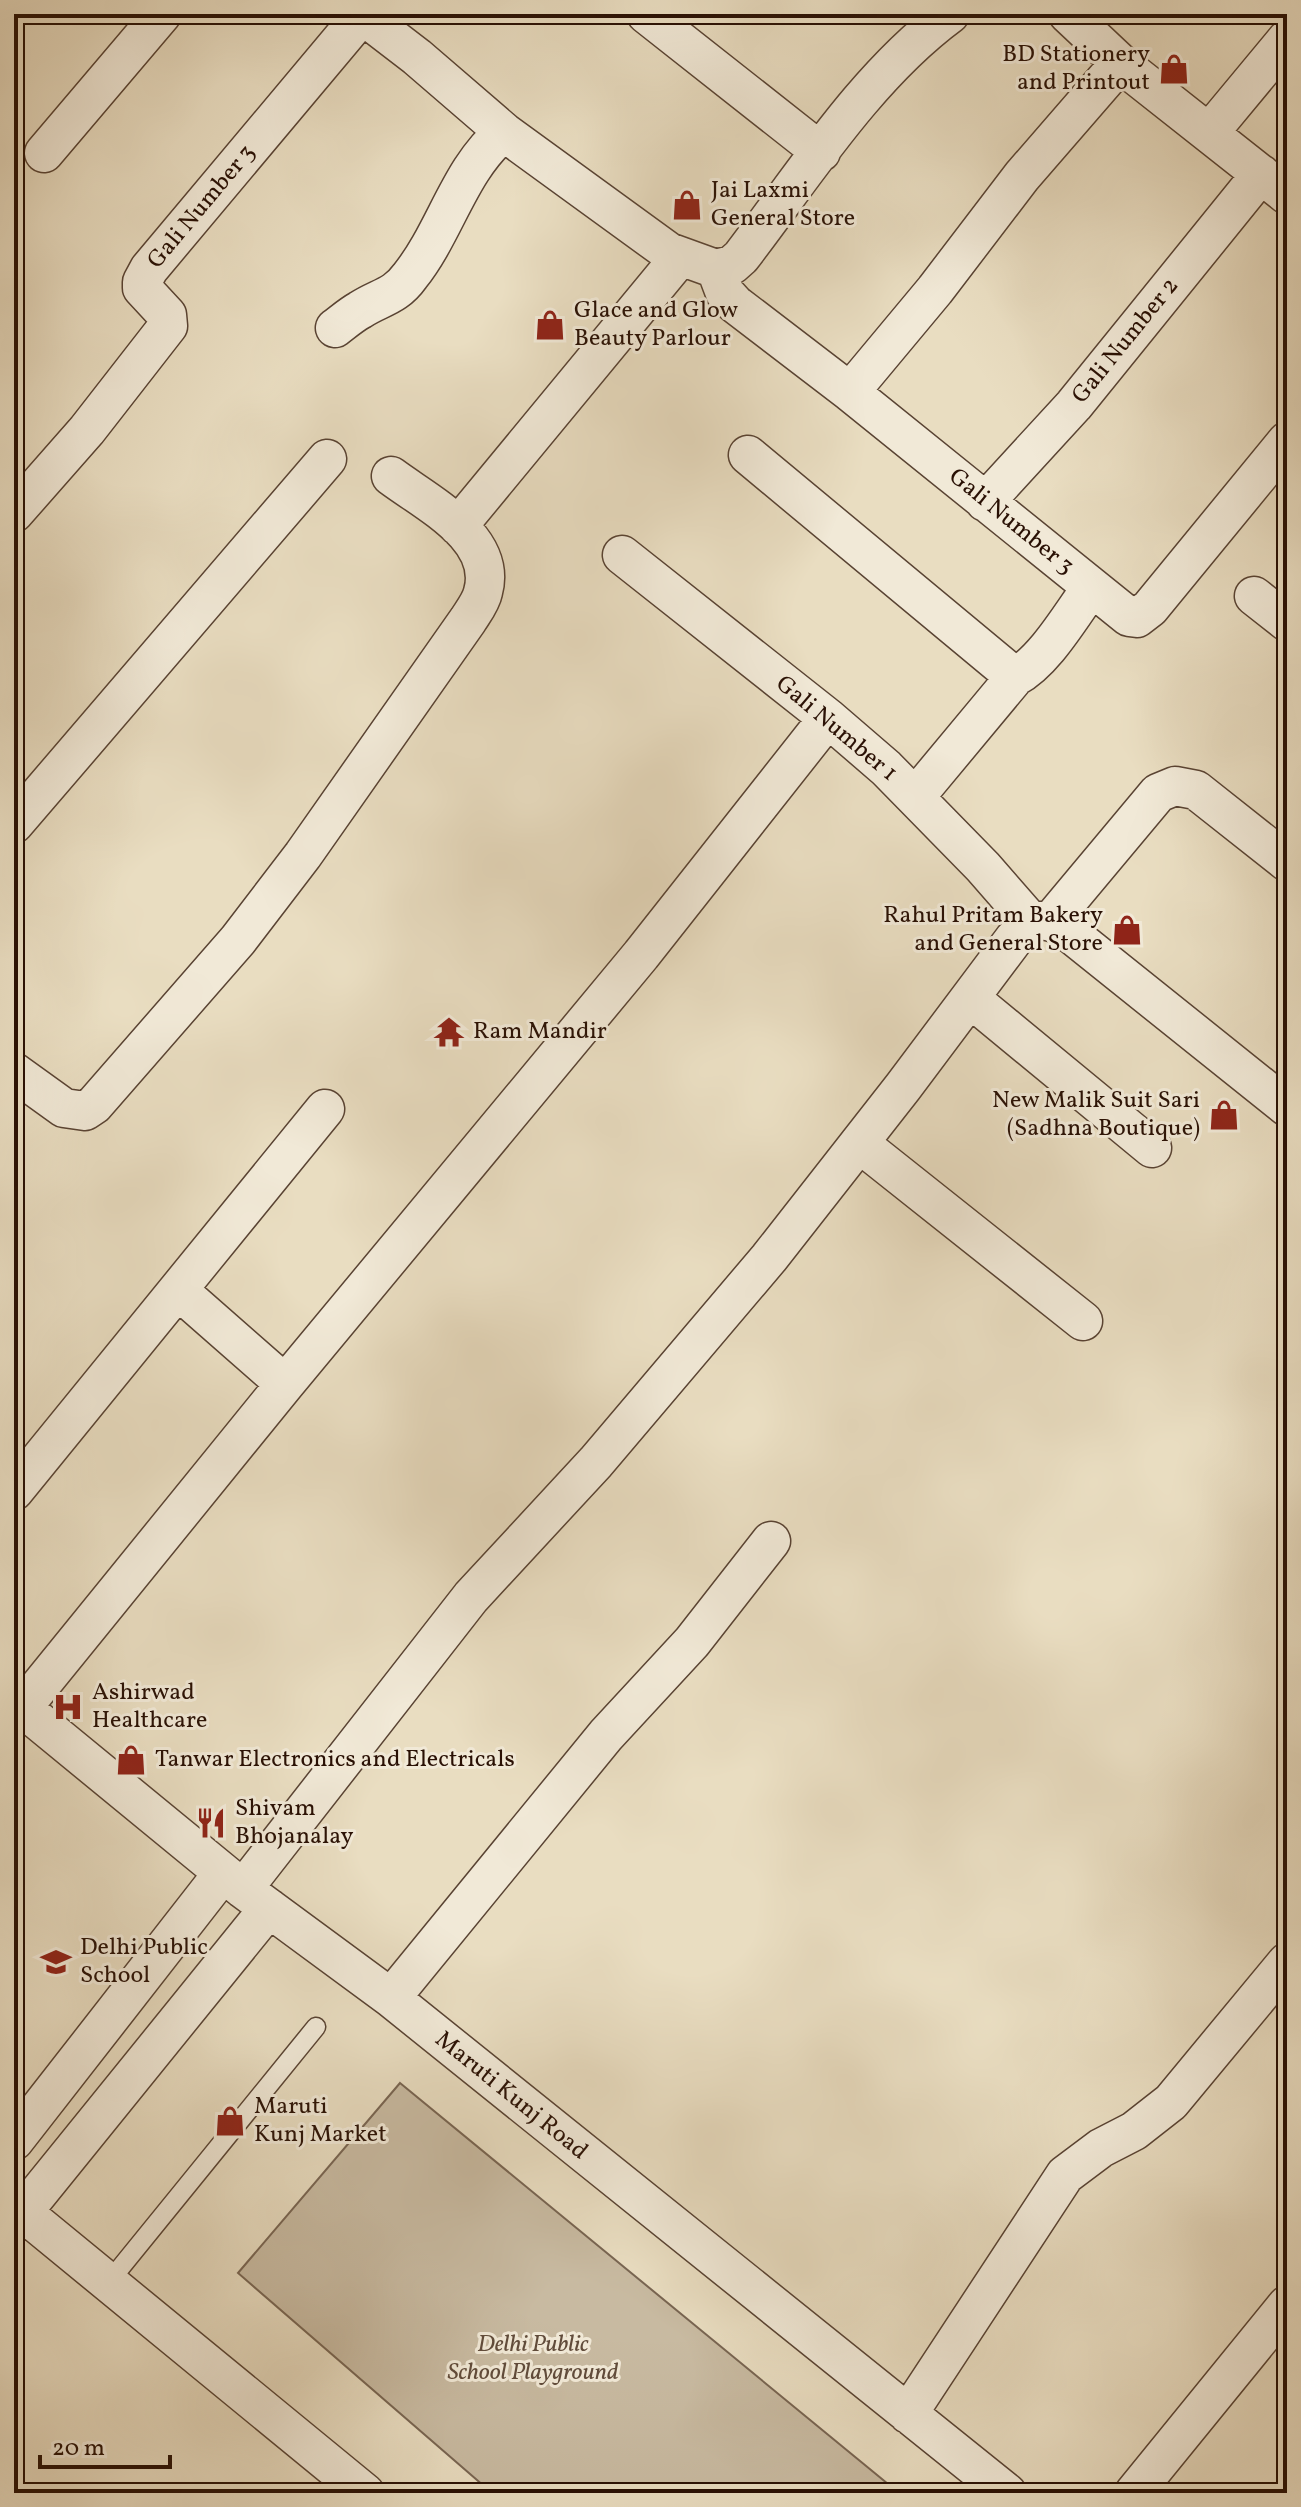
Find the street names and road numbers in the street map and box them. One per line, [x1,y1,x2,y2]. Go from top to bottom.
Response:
street label: Gali Number 3 [140,137,264,277]
street label: Gali Number 2 [1064,271,1188,411]
street label: Gali Number 3 [941,461,1081,583]
street label: Gali Number 1 [768,668,904,790]
street label: Maruti Kunj Road [427,2024,595,2168]

